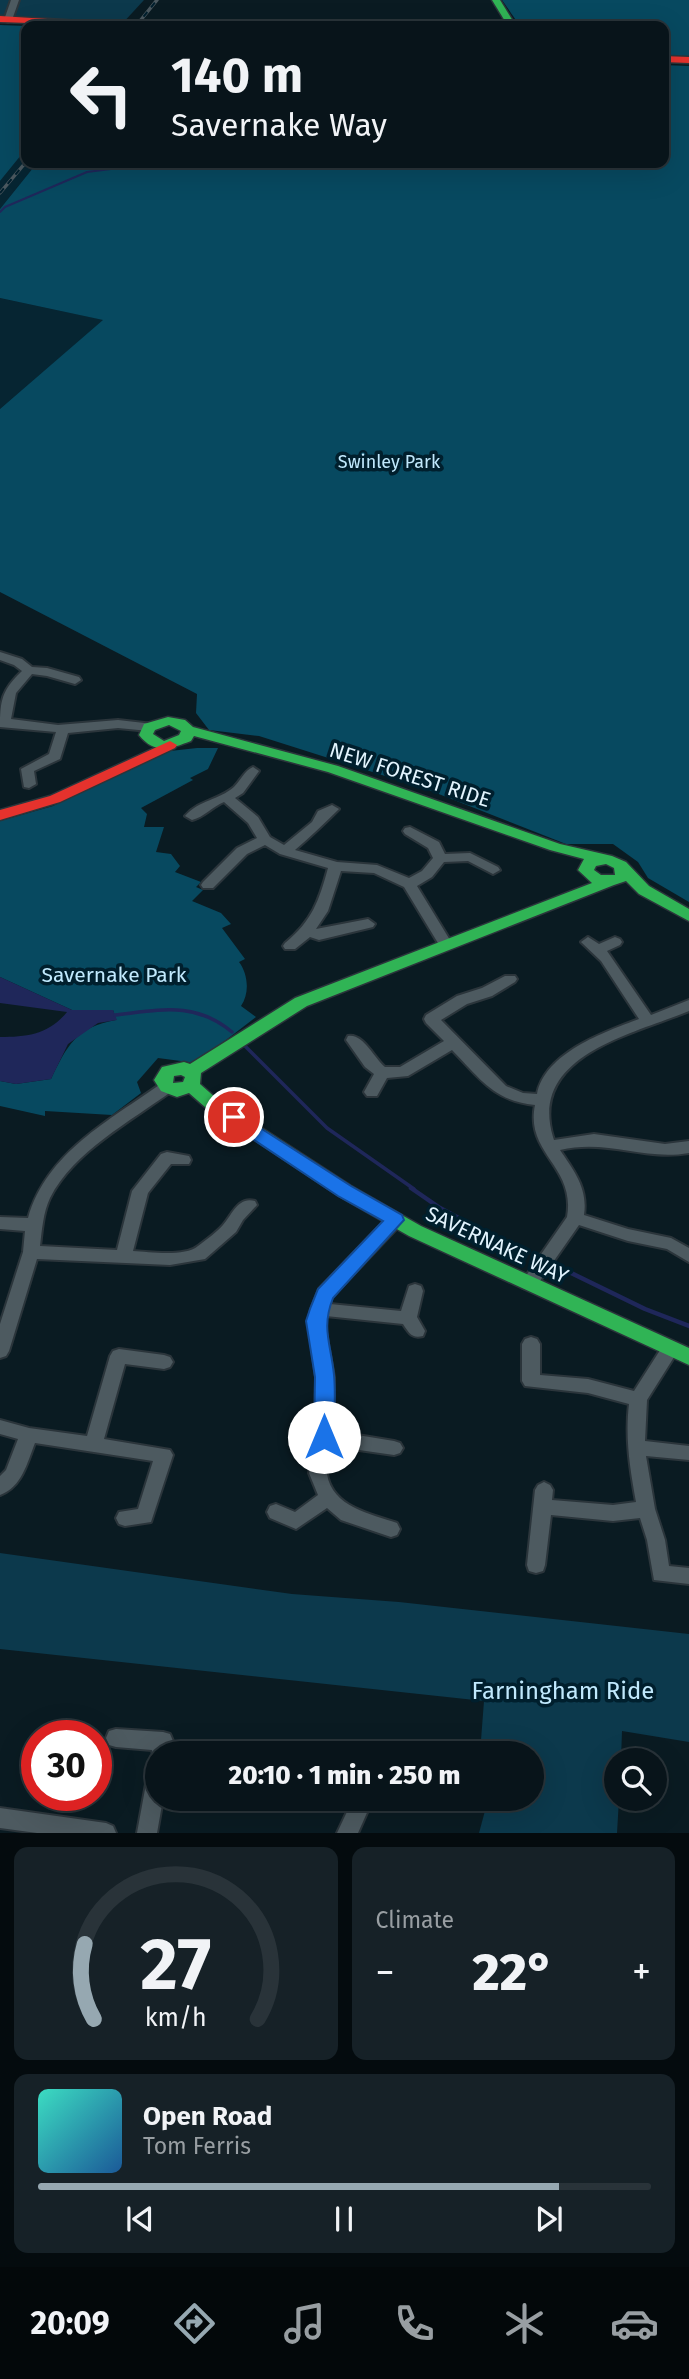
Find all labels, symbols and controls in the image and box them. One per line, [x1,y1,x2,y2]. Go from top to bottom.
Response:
text: 140 m [171,46,303,105]
icon: left [56,49,147,140]
text: Savernake Way [171,106,387,144]
park label: Swinley Park [338,451,441,473]
street label: NEW FOREST RIDE [326,737,494,813]
park label: Savernake Park [42,962,187,988]
pin [204,1087,264,1147]
icon: arrive [215,1098,253,1136]
street label: SAVERNAKE WAY [422,1201,573,1290]
position arrow [287,1400,361,1474]
park label: Farningham Ride [472,1677,654,1705]
speed limit sign: 30 [21,1720,112,1811]
map controls [604,1748,667,1811]
button: search [604,1748,667,1811]
text: 20:10 · 1 min · 250 m [229,1760,460,1791]
text: Climate [376,1906,454,1934]
text: 27 [140,1922,211,2009]
text: 22° [473,1941,554,2004]
text: − [376,1949,395,1995]
text: + [632,1949,651,1995]
text: km/h [145,2003,207,2033]
text: Open Road [143,2101,272,2132]
text: Tom Ferris [143,2132,251,2160]
icon: previous [121,2200,159,2238]
icon: pause [325,2200,363,2238]
icon: next [530,2200,568,2238]
icon: directions [170,2299,219,2348]
icon: music [280,2299,329,2348]
icon: phone [390,2299,439,2348]
icon: climate [500,2299,549,2348]
icon: car [610,2299,659,2348]
text: 20:09 [30,2304,110,2342]

